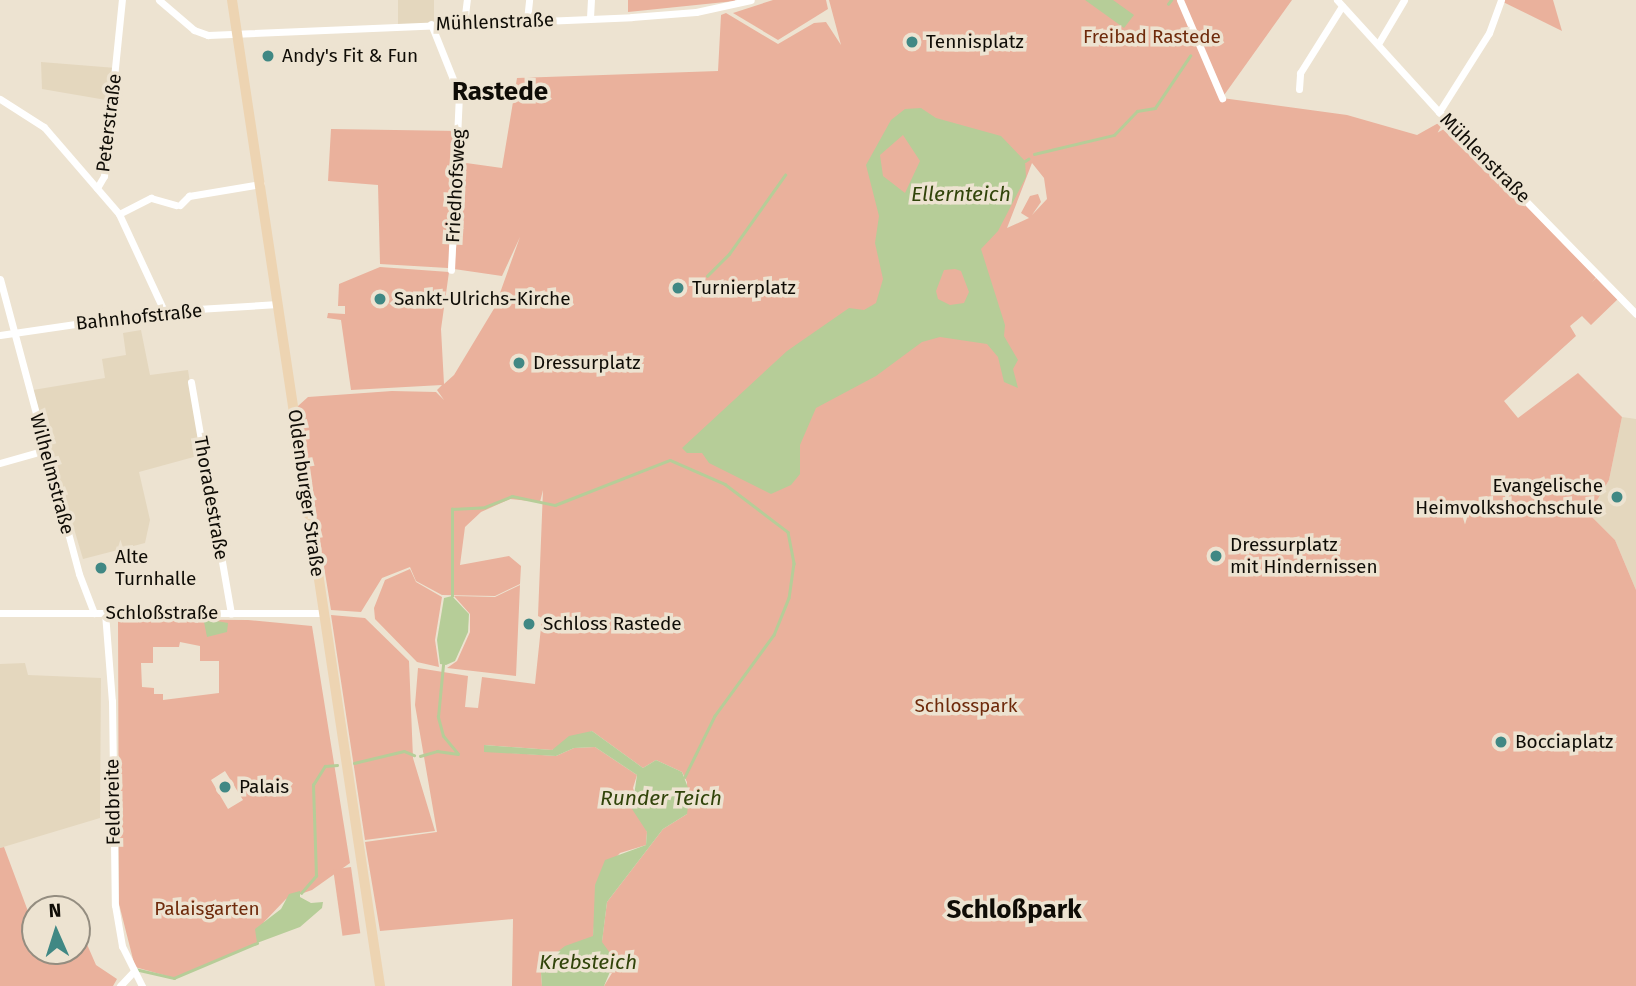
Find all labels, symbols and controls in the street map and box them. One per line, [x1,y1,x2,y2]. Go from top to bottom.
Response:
street label: Mühlenstraße [435,9,555,35]
park label: Freibad Rastede [1083,26,1221,48]
place label: Tennisplatz [926,31,1024,53]
marker: Tennisplatz [904,34,920,50]
place label: Andy's Fit & Fun [282,45,418,67]
marker: Andy's Fit & Fun [260,48,276,64]
street label: Peterstraße [92,72,126,174]
district label: Rastede [452,76,548,108]
street label: Mühlenstraße [1435,108,1535,208]
street label: Friedhofsweg [442,128,470,244]
water label: Ellernteich [911,181,1011,207]
place label: Turnierplatz [692,277,796,299]
marker: Turnierplatz [670,280,686,296]
place label: Sankt-Ulrichs-Kirche [394,288,571,310]
marker: Sankt-Ulrichs-Kirche [372,291,388,307]
street label: Bahnhofstraße [75,299,203,335]
place label: Dressurplatz [533,352,641,374]
marker: Dressurplatz [511,355,527,371]
street label: Oldenburger Straße [283,408,329,578]
street label: Wilhelmstraße [25,411,79,537]
street label: Thoradestraße [189,434,233,562]
place label: Evangelische Heimvolkshochschule [1415,475,1603,519]
marker: Evangelische Heimvolkshochschule [1609,489,1625,505]
place label: Dressurplatz mit Hindernissen [1230,534,1378,578]
place label: Alte Turnhalle [115,546,196,590]
marker: Dressurplatz mit Hindernissen [1208,548,1224,564]
marker: Alte Turnhalle [93,560,109,576]
street label: Schloßstraße [106,602,218,624]
place label: Schloss Rastede [543,613,682,635]
marker: Schloss Rastede [521,616,537,632]
park label: Schlosspark [914,695,1018,717]
place label: Bocciaplatz [1515,731,1613,753]
marker: Bocciaplatz [1493,734,1509,750]
street label: Feldbreite [101,759,125,845]
place label: Palais [239,776,289,798]
marker: Palais [217,779,233,795]
water label: Runder Teich [600,785,722,811]
district label: Schloßpark [946,894,1082,926]
north arrow [21,895,91,965]
park label: Palaisgarten [154,898,260,920]
text: N [48,899,62,922]
water label: Krebsteich [539,949,637,975]

